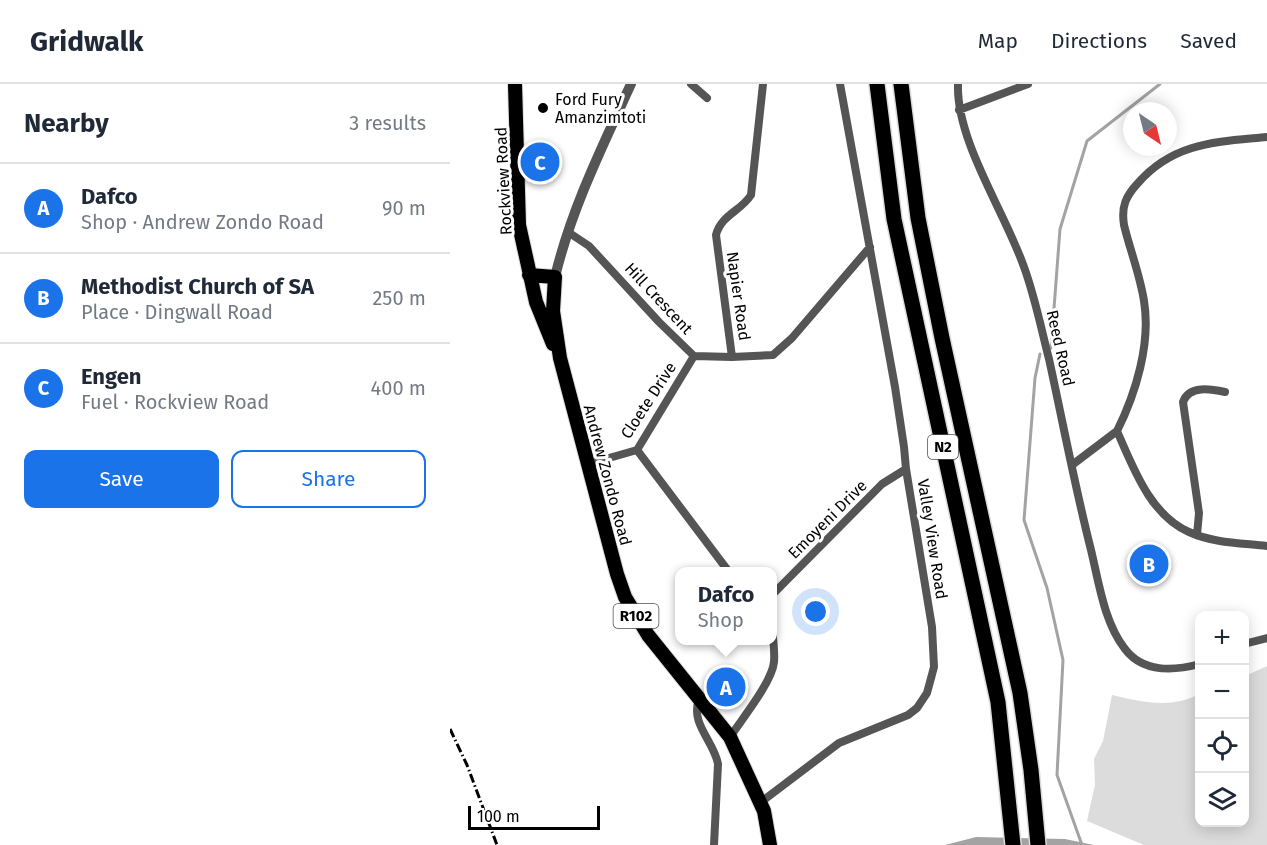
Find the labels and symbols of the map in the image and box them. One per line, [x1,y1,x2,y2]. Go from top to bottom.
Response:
place label: Ford Fury Amanzimtoti [555,90,646,127]
marker: Ford Fury Amanzimtoti [536,101,550,115]
north arrow [1123,102,1177,156]
street label: Rockview Road [491,126,516,236]
pin: C [520,140,560,184]
street label: Napier Road [723,250,754,342]
street label: Hill Crescent [621,259,697,338]
street label: Reed Road [1043,308,1078,388]
street label: Cloete Drive [617,358,680,442]
street label: Andrew Zondo Road [580,403,635,548]
road number: N2 [928,435,958,459]
street label: Emoyeni Drive [784,476,871,563]
street label: Valley View Road [914,478,951,601]
pin: B [1130,542,1168,586]
your location [801,597,830,626]
road number: R102 [614,604,658,628]
pin: A [706,664,746,710]
scale bar [468,803,600,830]

